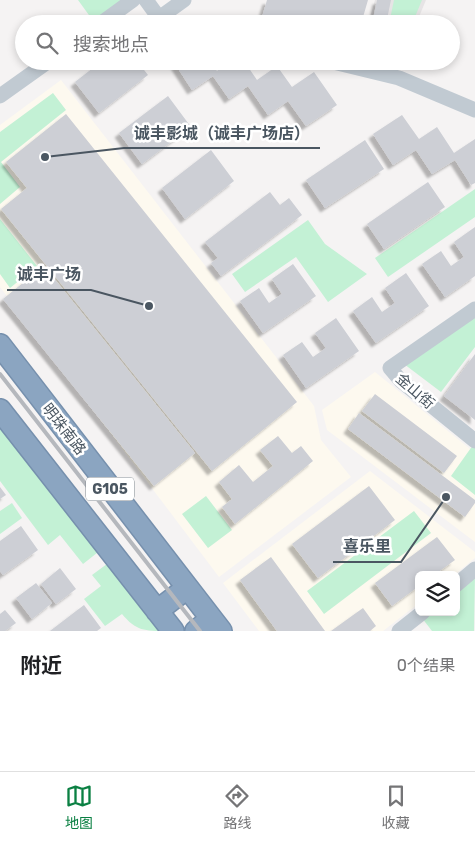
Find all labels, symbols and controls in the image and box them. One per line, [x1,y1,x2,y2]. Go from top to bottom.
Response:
search box [15,15,460,70]
icon: search [33,29,61,57]
text: 搜索地点 [73,33,149,56]
callout: 诚丰影城（诚丰广场店） [124,117,320,148]
text: 诚丰影城（诚丰广场店） [134,124,310,143]
callout: 诚丰广场 [7,259,91,290]
text: 诚丰广场 [17,265,81,284]
street label: 金山街 [392,369,438,413]
street label: 明珠南路 [38,400,90,458]
road number: G105 [86,478,134,500]
callout: 喜乐里 [333,531,401,562]
text: 喜乐里 [343,537,391,556]
map controls [415,571,460,616]
button: layers [415,571,460,616]
text: 附近 [20,653,62,678]
text: 0个结果 [397,656,455,675]
tab: 地图 [65,782,93,832]
tab: 路线 [223,782,251,832]
tab: 收藏 [382,782,410,832]

